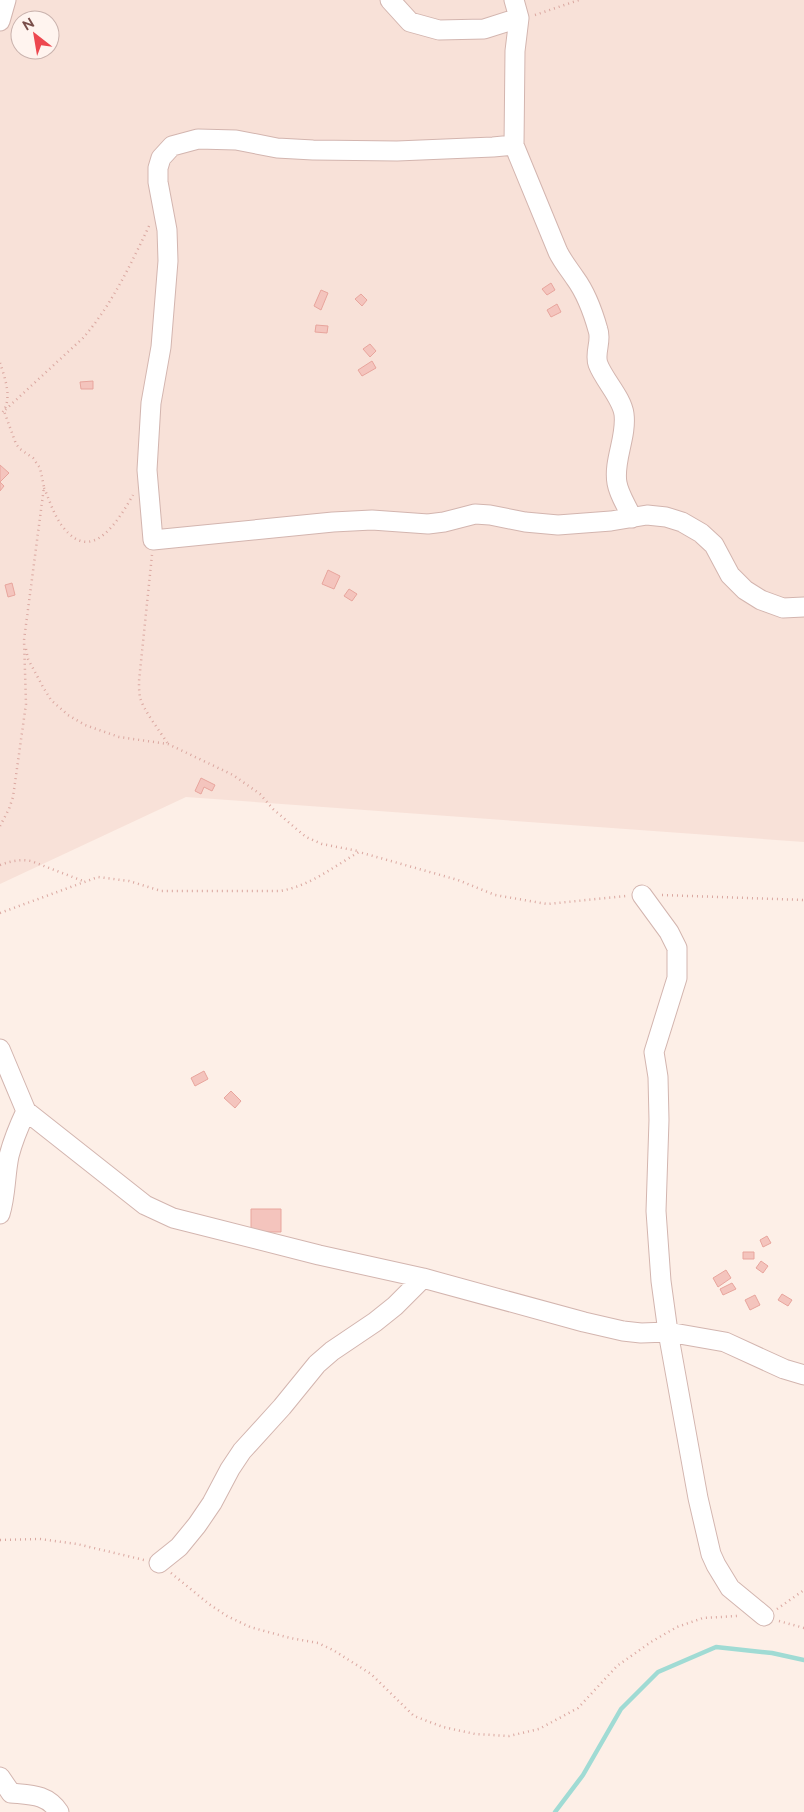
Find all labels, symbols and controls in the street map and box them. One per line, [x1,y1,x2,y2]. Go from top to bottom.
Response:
north arrow [10,10,60,60]
text: N [20,14,37,33]

